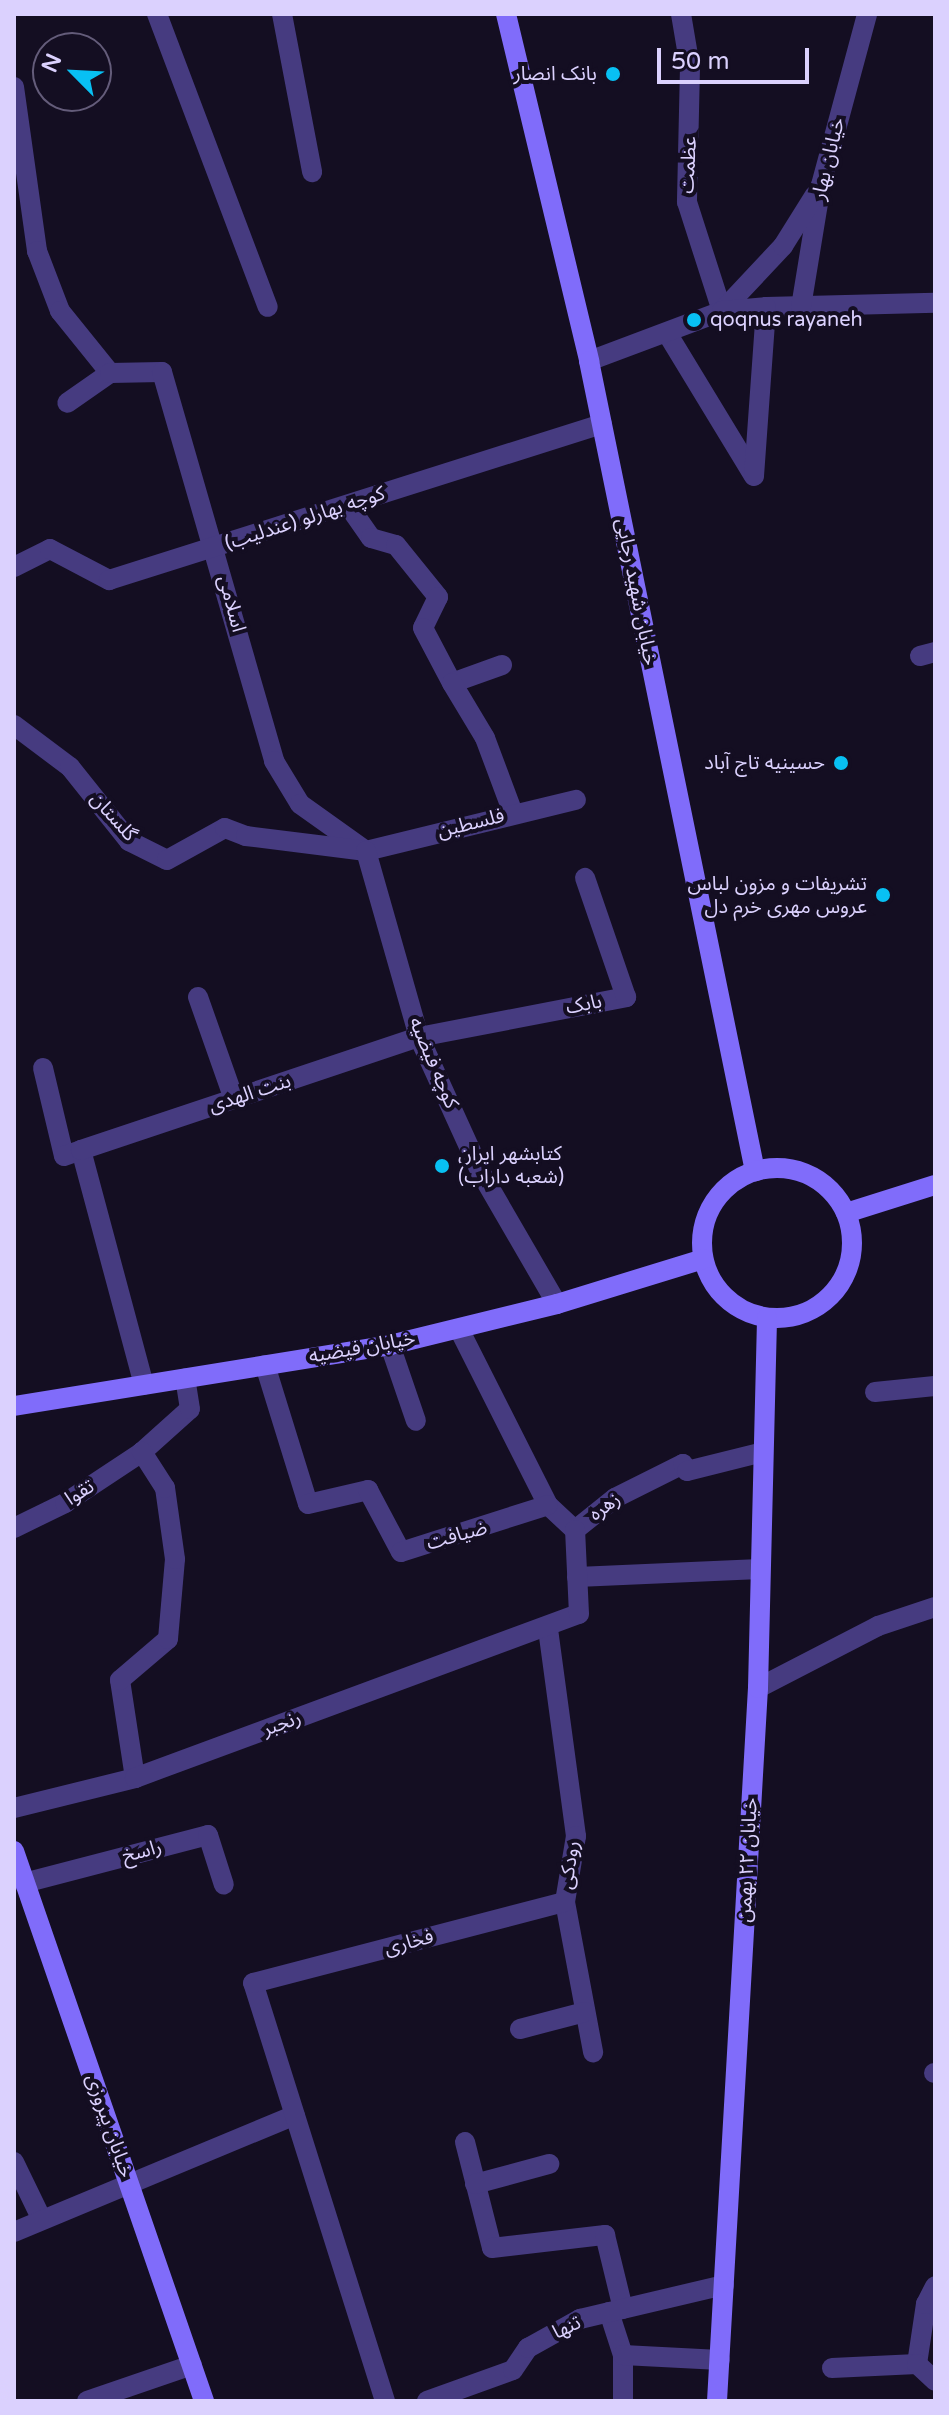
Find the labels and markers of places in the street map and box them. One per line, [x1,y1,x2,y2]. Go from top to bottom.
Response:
place label: بانک انصار [513,62,597,86]
marker: بانک انصار [604,65,622,83]
place label: qoqnus rayaneh [710,308,863,332]
marker: qoqnus rayaneh [685,311,703,329]
place label: حسینیه تاج آباد [704,751,825,775]
marker: حسینیه تاج آباد [832,754,850,772]
place label: تشریفات و مزون لباس عروس مهری خرم دل [687,872,867,919]
marker: تشریفات و مزون لباس عروس مهری خرم دل [874,886,892,904]
place label: کتابشهر ایران (شعبه داراب) [458,1142,564,1189]
marker: کتابشهر ایران (شعبه داراب) [433,1157,451,1175]

